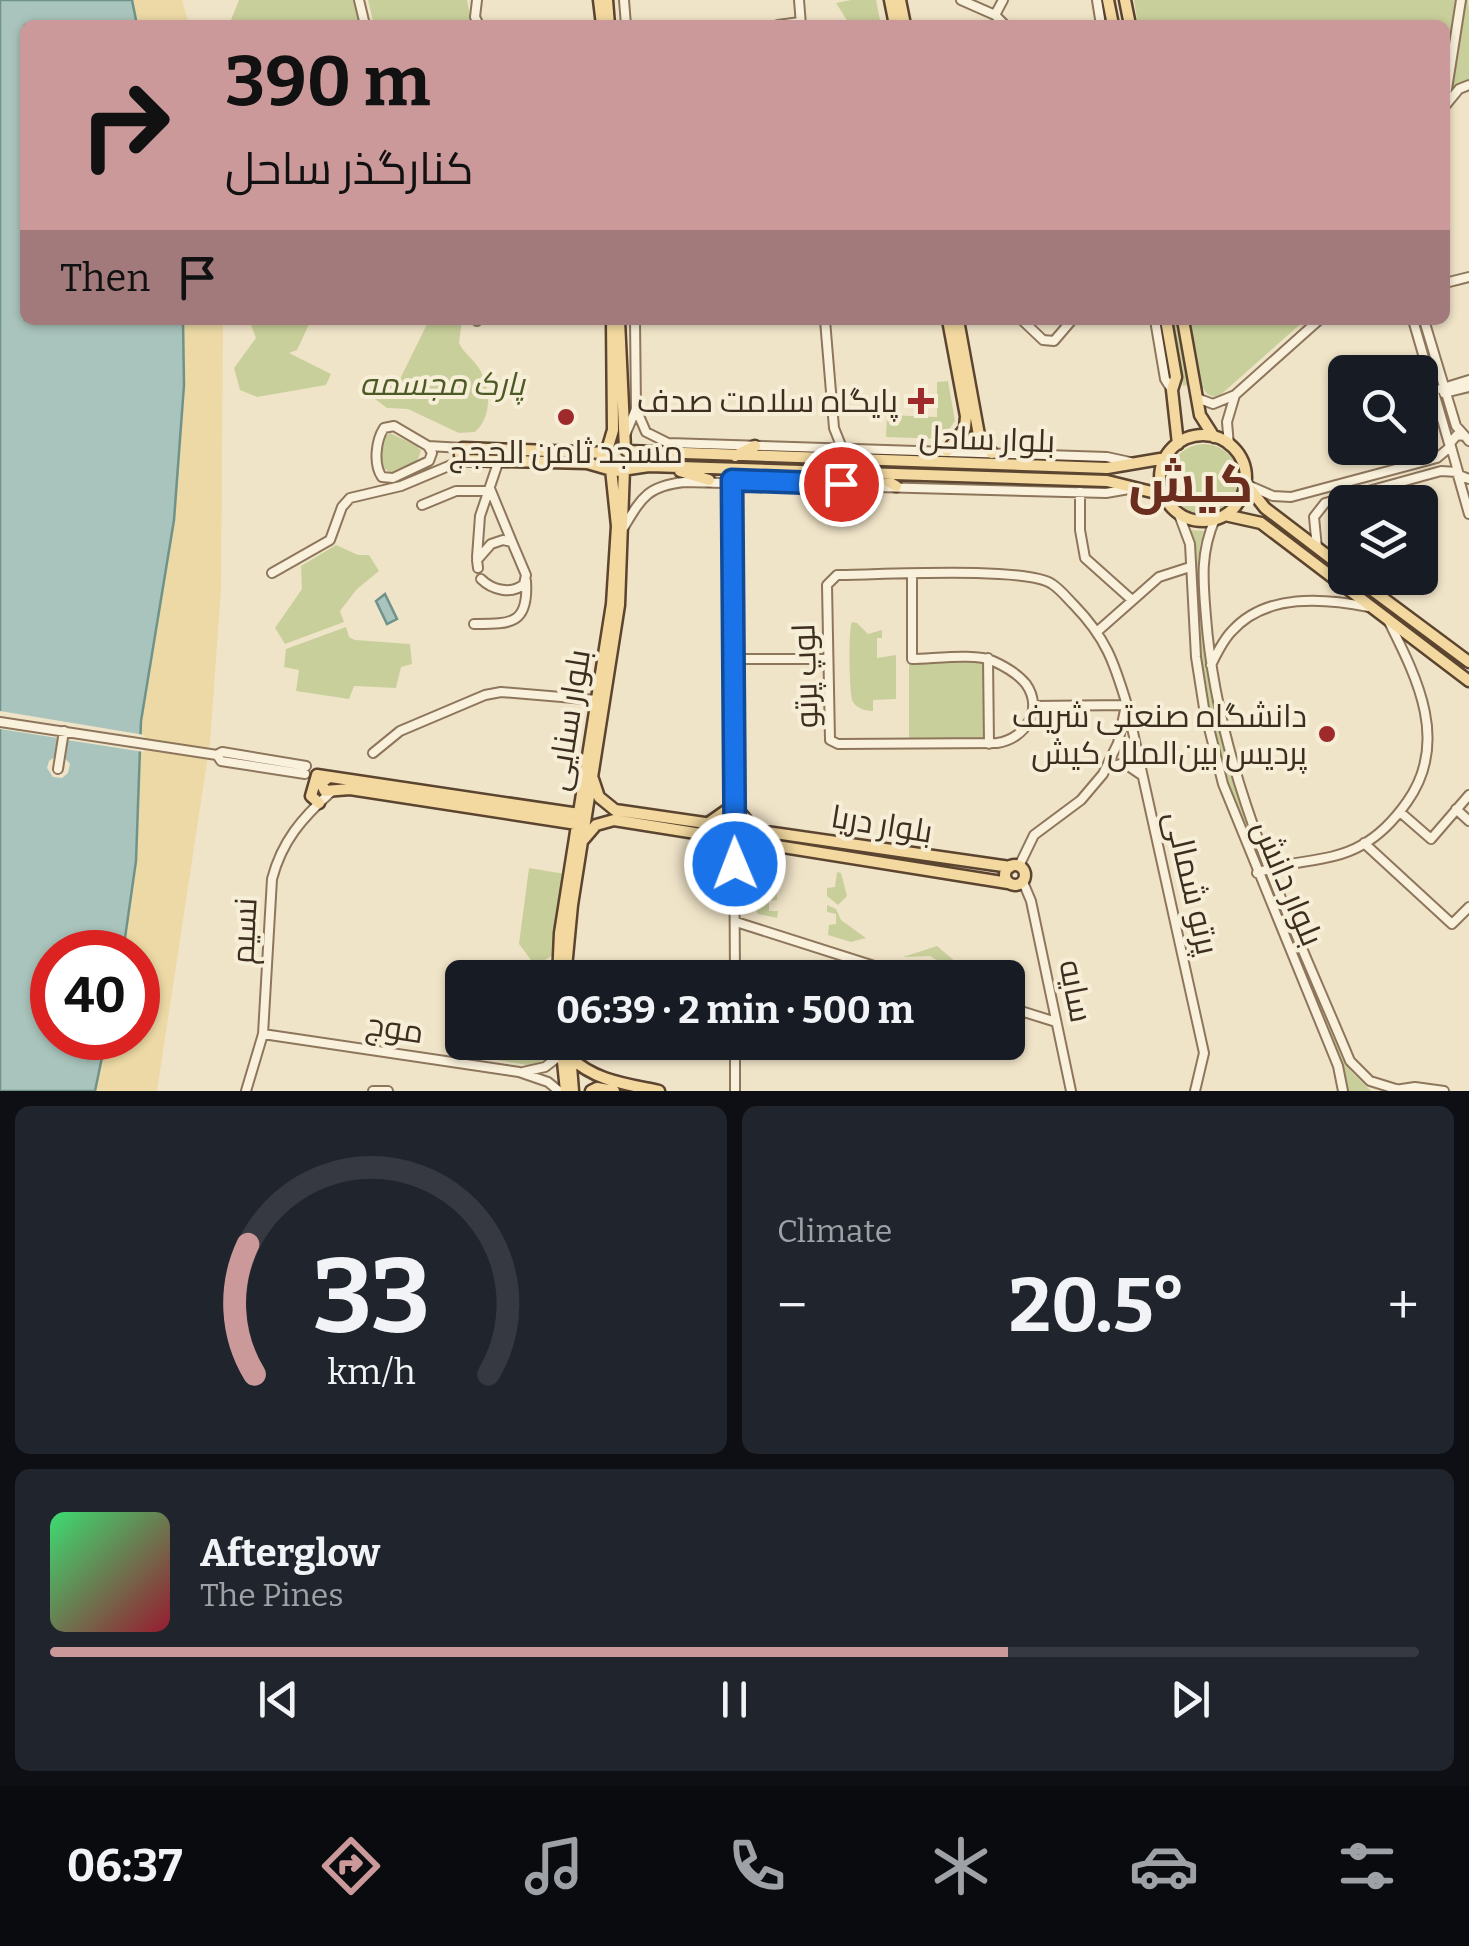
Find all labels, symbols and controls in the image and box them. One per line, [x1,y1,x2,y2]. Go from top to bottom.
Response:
text: 390 m [225,40,431,124]
icon: right [60,60,190,190]
text: کنارگذر ساحل [225,142,474,196]
icon: arrive [170,250,225,305]
text: Then [60,255,150,301]
map controls [1328,355,1438,595]
button: search [1328,355,1438,465]
park label: پارک مجسمه [359,365,526,405]
place label: پایگاه سلامت صدف [637,382,898,422]
marker: پایگاه سلامت صدف [908,388,934,414]
marker: مسجد ثامن الحجج [555,406,577,428]
street label: بلوار ساحل [918,418,1056,460]
place label: مسجد ثامن الحجج [449,433,683,474]
pin [799,442,884,527]
district label: كيش [1129,453,1253,516]
icon: arrive [814,457,869,512]
button: layers [1328,485,1438,595]
street label: لوپ پرتو [784,623,828,729]
street label: بلوار سنایی [538,647,598,793]
place label: دانشگاه صنعتی شریف پردیس بین‌الملل کیش [1012,697,1307,774]
marker: دانشگاه صنعتی شریف پردیس بین‌الملل کیش [1316,723,1338,745]
street label: بلوار دریا [829,797,935,851]
street label: پرتو شمالی [1155,808,1227,959]
position arrow [683,812,787,916]
street label: بلوار دانش [1245,814,1331,952]
street label: نسیم [223,897,268,965]
speed limit sign: 40 [30,930,160,1060]
street label: سایه [1051,956,1101,1026]
text: 06:39 · 2 min · 500 m [556,987,914,1033]
street label: موج [363,1005,426,1054]
text: Climate [777,1212,892,1250]
text: 33 [312,1235,430,1360]
text: 20.5° [1009,1261,1186,1351]
text: − [777,1273,807,1339]
text: + [1388,1273,1419,1339]
text: km/h [327,1351,415,1393]
text: Afterglow [200,1530,380,1576]
text: The Pines [200,1576,344,1614]
icon: previous [251,1672,306,1727]
icon: pause [707,1672,762,1727]
icon: next [1163,1672,1218,1727]
icon: directions [316,1831,386,1901]
icon: music [519,1831,589,1901]
icon: phone [722,1831,792,1901]
icon: climate [926,1831,996,1901]
icon: car [1129,1831,1199,1901]
icon: filters [1332,1831,1402,1901]
text: 06:37 [67,1839,182,1893]

